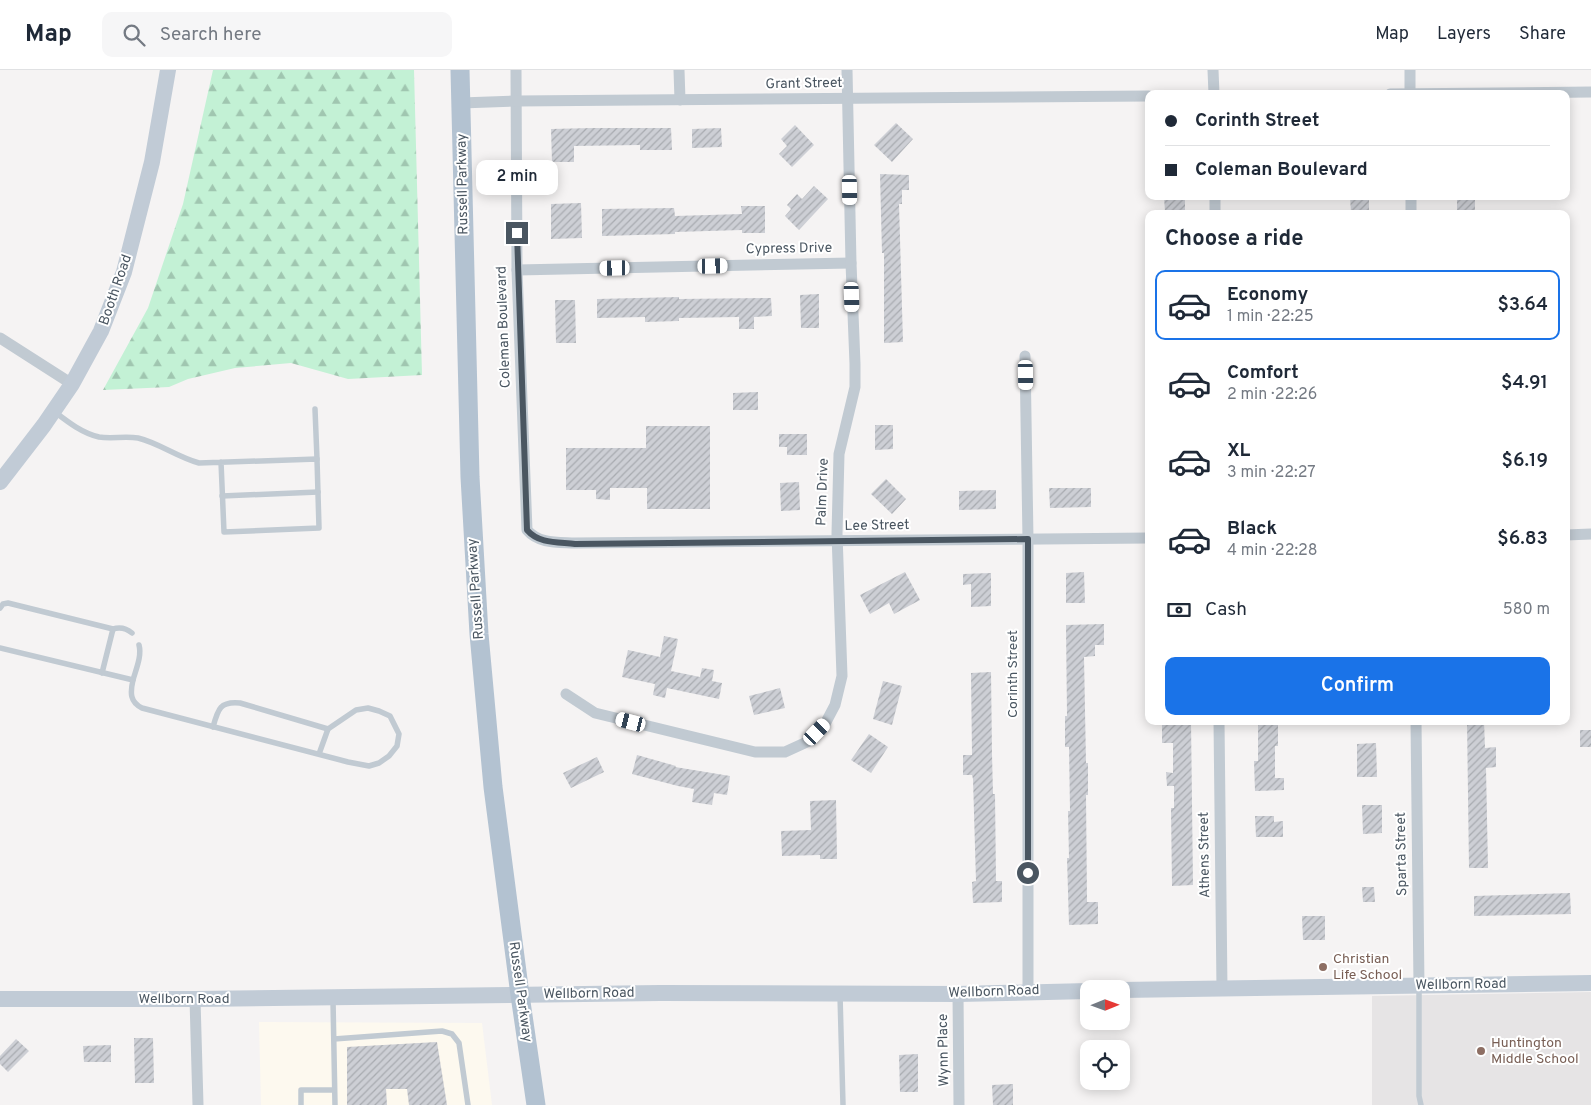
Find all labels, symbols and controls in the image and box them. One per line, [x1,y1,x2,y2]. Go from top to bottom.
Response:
search box [102,12,452,57]
text: Map [25,20,72,50]
icon: search [120,21,148,49]
text: Search here [160,23,261,47]
text: Map [1375,23,1409,46]
text: Layers [1437,23,1491,46]
text: Share [1519,23,1566,46]
street label: Grant Street [765,75,843,93]
text: Corinth Street [1195,109,1319,133]
street label: Russell Parkway [454,133,472,235]
text: Coleman Boulevard [1195,158,1368,182]
callout: 2 min [476,160,558,196]
text: 2 min [496,167,538,187]
car [842,175,857,205]
route end [506,222,528,244]
text: Choose a ride [1165,226,1303,253]
street label: Cypress Drive [746,240,832,258]
street label: Booth Road [96,252,136,328]
car [697,258,728,274]
car [599,260,630,276]
street label: Coleman Boulevard [493,266,515,388]
car [843,282,860,312]
icon: car [1167,283,1212,328]
text: Economy [1227,283,1308,307]
text: $3.64 [1497,293,1548,317]
text: 1 min · 22:25 [1227,307,1314,327]
car [1018,360,1033,390]
icon: car [1167,361,1212,406]
text: Comfort [1227,361,1299,385]
text: $4.91 [1501,371,1548,395]
text: 2 min · 22:26 [1227,385,1317,405]
icon: car [1167,439,1212,484]
text: XL [1227,439,1250,463]
text: $6.19 [1502,449,1548,473]
street label: Palm Drive [813,458,833,526]
text: 3 min · 22:27 [1227,463,1316,483]
street label: Lee Street [844,517,910,535]
icon: car [1167,517,1212,562]
text: Black [1227,517,1277,541]
text: $6.83 [1497,527,1548,551]
street label: Russell Parkway [464,538,488,640]
text: 4 min · 22:28 [1227,541,1318,561]
icon: cash [1165,596,1193,624]
text: Cash [1205,598,1247,622]
text: 580 m [1503,600,1550,620]
street label: Corinth Street [1005,630,1022,718]
button: Confirm [1165,657,1550,715]
car [614,711,647,733]
car [801,716,832,748]
street label: Athens Street [1196,812,1214,898]
street label: Sparta Street [1393,812,1411,896]
route start [1017,862,1039,884]
street label: Russell Parkway [505,941,535,1043]
place label: Christian Life School [1333,951,1402,984]
marker: Christian Life School [1317,961,1329,973]
street label: Wellborn Road [1415,976,1507,994]
north arrow [1080,980,1130,1030]
map controls [1080,980,1130,1090]
street label: Wellborn Road [948,982,1040,1002]
street label: Wellborn Road [543,985,635,1003]
street label: Wellborn Road [138,991,230,1008]
street label: Wynn Place [935,1013,953,1087]
place label: Huntington Middle School [1491,1035,1579,1068]
button: locate [1080,1040,1130,1090]
marker: Huntington Middle School [1475,1045,1487,1057]

